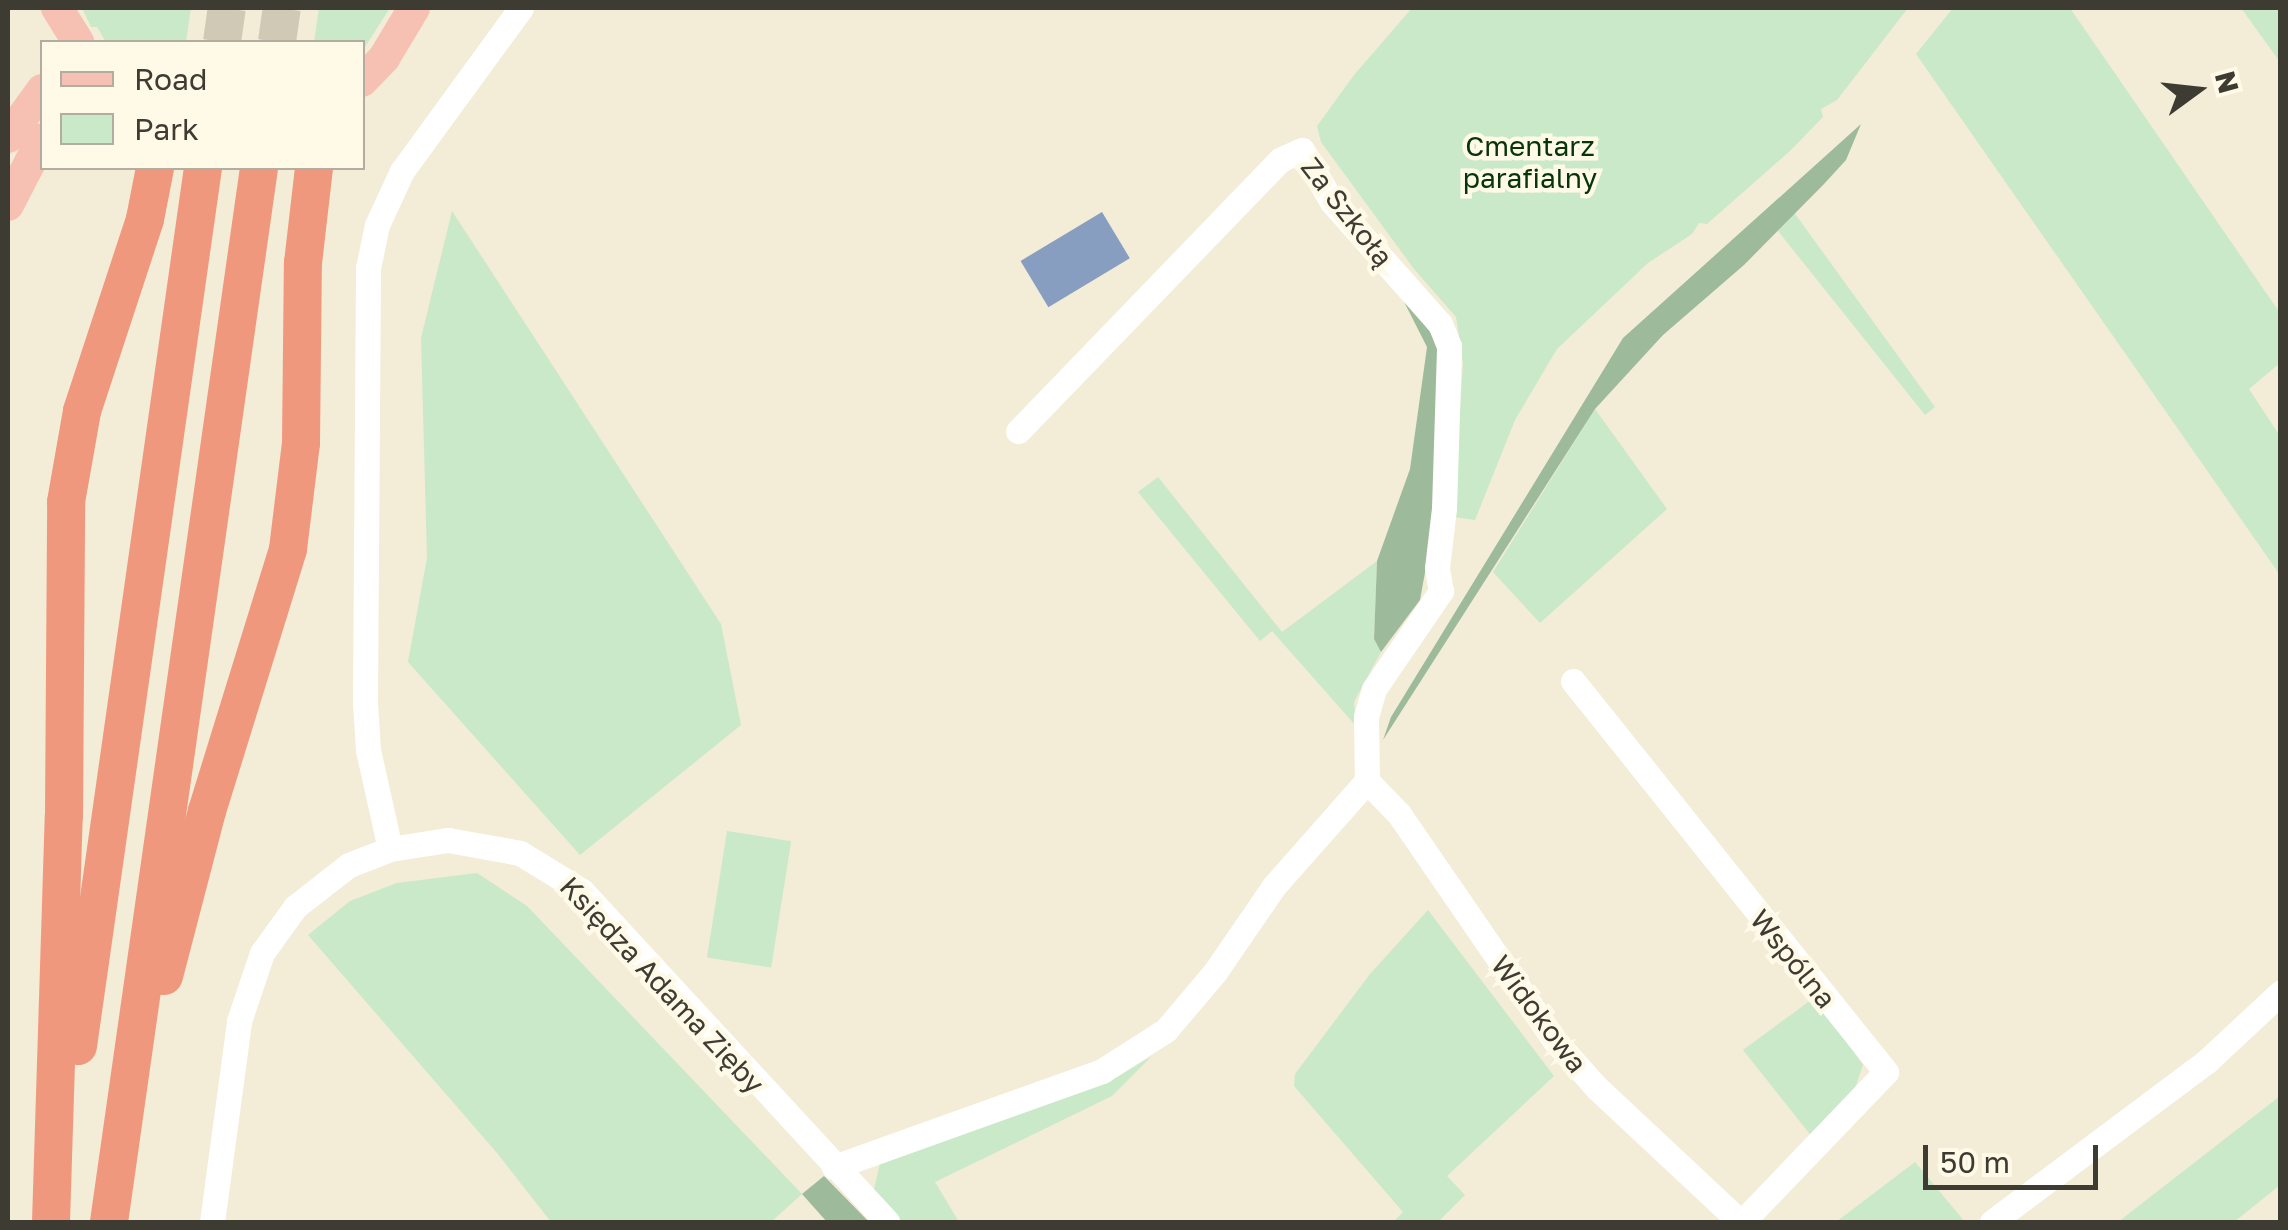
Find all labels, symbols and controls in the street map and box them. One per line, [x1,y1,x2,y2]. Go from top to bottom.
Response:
legend [40,40,365,170]
north arrow [2148,40,2248,140]
text: Road [134,61,208,97]
text: N [2209,68,2246,97]
text: Park [134,111,199,147]
park label: Cmentarz parafialny [1463,129,1597,195]
street label: Za Szkołą [1294,151,1400,273]
street label: Księdza Adama Zięby [553,870,771,1100]
street label: Wspólna [1743,903,1843,1015]
street label: Widokowa [1484,949,1594,1079]
scale bar [1928,1125,2103,1187]
text: 50 m [1940,1144,2010,1180]

